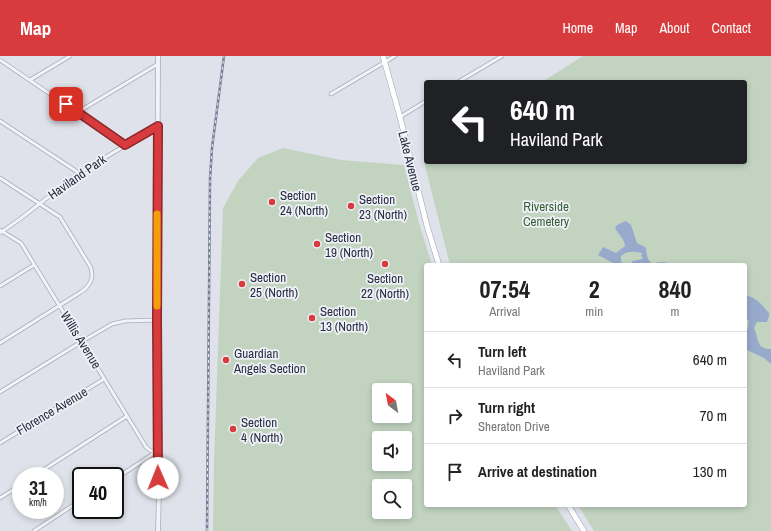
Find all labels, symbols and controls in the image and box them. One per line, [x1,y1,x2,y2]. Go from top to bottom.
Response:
text: Map [20,15,51,41]
text: Home [562,19,593,37]
text: Map [615,19,637,37]
text: About [659,19,689,37]
text: Contact [711,19,751,37]
pin [49,87,83,121]
text: 640 m [510,91,575,129]
icon: arrive [55,93,77,115]
icon: left [444,96,496,148]
text: Haviland Park [510,127,603,152]
street label: Lake Avenue [394,129,426,193]
street label: Haviland Park [45,150,110,203]
place label: Section 24 (North) [280,187,328,219]
place label: Section 23 (North) [359,191,407,223]
marker: Section 24 (North) [267,197,277,207]
park label: Riverside Cemetery [523,198,570,230]
marker: Section 23 (North) [346,201,356,211]
place label: Section 19 (North) [325,229,373,261]
marker: Section 19 (North) [312,239,322,249]
marker: Section 22 (North) [380,259,390,269]
place label: Section 25 (North) [250,269,298,301]
place label: Section 22 (North) [361,270,409,302]
text: 07:54 [480,273,530,305]
text: 2 [589,273,600,305]
text: 840 [659,273,691,305]
marker: Section 25 (North) [237,279,247,289]
place label: Section 13 (North) [320,303,368,335]
text: Arrival [489,303,520,320]
text: min [585,303,603,320]
text: m [671,303,679,320]
street label: Willis Avenue [57,308,105,372]
marker: Section 13 (North) [307,313,317,323]
text: Turn left [478,341,526,362]
place label: Guardian Angels Section [233,345,306,377]
icon: left [444,349,466,371]
text: 640 m [693,349,727,370]
marker: Guardian Angels Section [221,355,231,365]
text: Haviland Park [478,362,545,379]
street label: Florence Avenue [13,383,91,439]
north arrow [372,383,412,423]
map controls [372,383,412,519]
text: Turn right [478,397,535,418]
icon: right [444,405,466,427]
text: 70 m [700,405,727,426]
place label: Section 4 (North) [241,414,284,446]
text: Sheraton Drive [478,418,550,435]
marker: Section 4 (North) [228,424,238,434]
button: sound [372,431,412,471]
position arrow [137,457,179,499]
icon: arrive [444,461,466,483]
text: Arrive at destination [478,461,597,482]
text: 130 m [693,461,727,482]
speed limit sign: 40 [72,467,124,519]
text: 31 [29,474,47,501]
button: search [372,479,412,519]
text: km/h [29,496,47,509]

